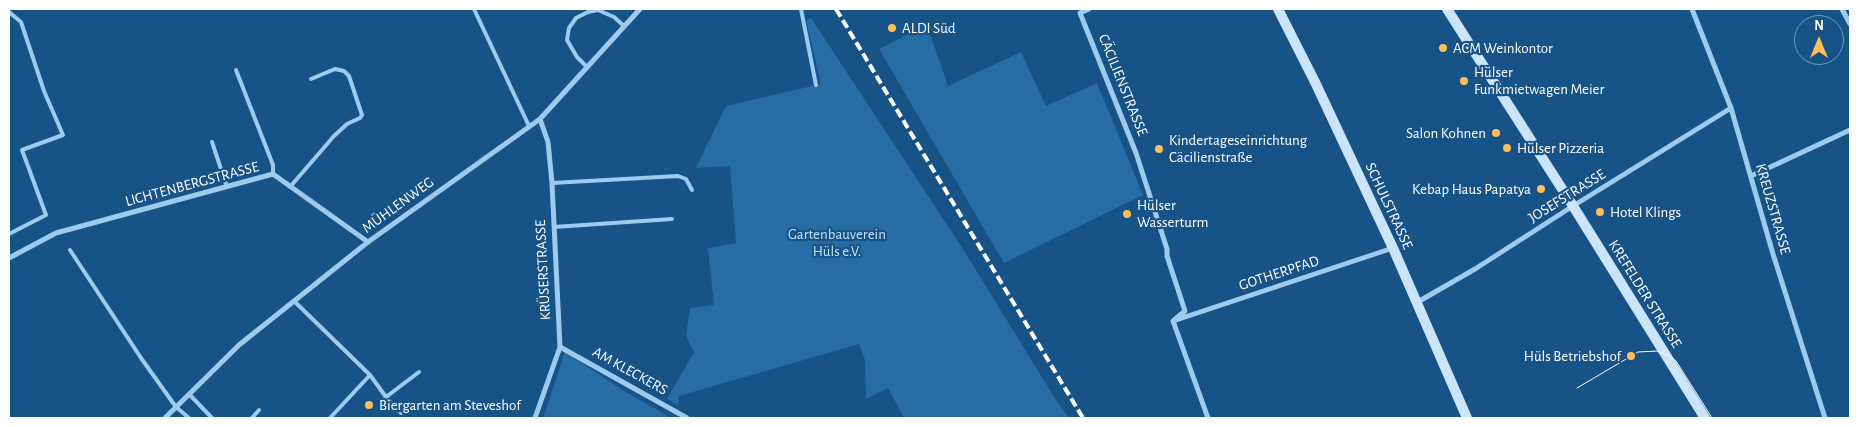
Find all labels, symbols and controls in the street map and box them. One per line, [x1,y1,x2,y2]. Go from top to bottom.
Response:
north arrow [1794,15,1844,65]
place label: ALDI Süd [902,19,956,37]
text: N [1814,19,1824,33]
marker: ALDI Süd [886,22,898,34]
street label: CÄCILIENSTRASSE [1094,31,1152,139]
place label: ACM Weinkontor [1453,39,1553,57]
marker: ACM Weinkontor [1437,42,1449,54]
place label: Hülser Funkmietwagen Meier [1474,63,1604,98]
marker: Hülser Funkmietwagen Meier [1458,75,1470,87]
place label: Salon Kohnen [1406,124,1486,142]
marker: Salon Kohnen [1490,127,1502,139]
place label: Kindertageseinrichtung Cäcilienstraße [1169,131,1307,166]
place label: Hülser Pizzeria [1517,139,1604,157]
marker: Hülser Pizzeria [1501,142,1513,154]
marker: Kindertageseinrichtung Cäcilienstraße [1153,143,1165,155]
street label: LICHTENBERGSTRASSE [123,157,261,211]
street label: SCHULSTRASSE [1361,160,1417,252]
street label: KREUZSTRASSE [1751,162,1795,256]
street label: JOSEFSTRASSE [1525,165,1609,227]
street label: MÜHLENWEG [359,173,437,237]
place label: Kebap Haus Papatya [1412,180,1531,198]
marker: Kebap Haus Papatya [1535,183,1547,195]
place label: Hülser Wasserturm [1137,196,1209,231]
place label: Hotel Klings [1610,203,1681,221]
marker: Hotel Klings [1594,206,1606,218]
marker: Hülser Wasserturm [1121,208,1133,220]
street label: KRÜSERSTRASSE [531,219,555,321]
park label: Gartenbauverein Hüls e.V. [788,225,886,260]
street label: KREFELDER STRASSE [1605,237,1685,351]
street label: GOTHERPFAD [1237,252,1321,294]
street label: AM KLECKERS [589,343,671,399]
place label: Hüls Betriebshof [1524,347,1621,365]
marker: Hüls Betriebshof [1625,350,1637,362]
place label: Biergarten am Steveshof [379,396,521,414]
marker: Biergarten am Steveshof [363,399,375,411]

